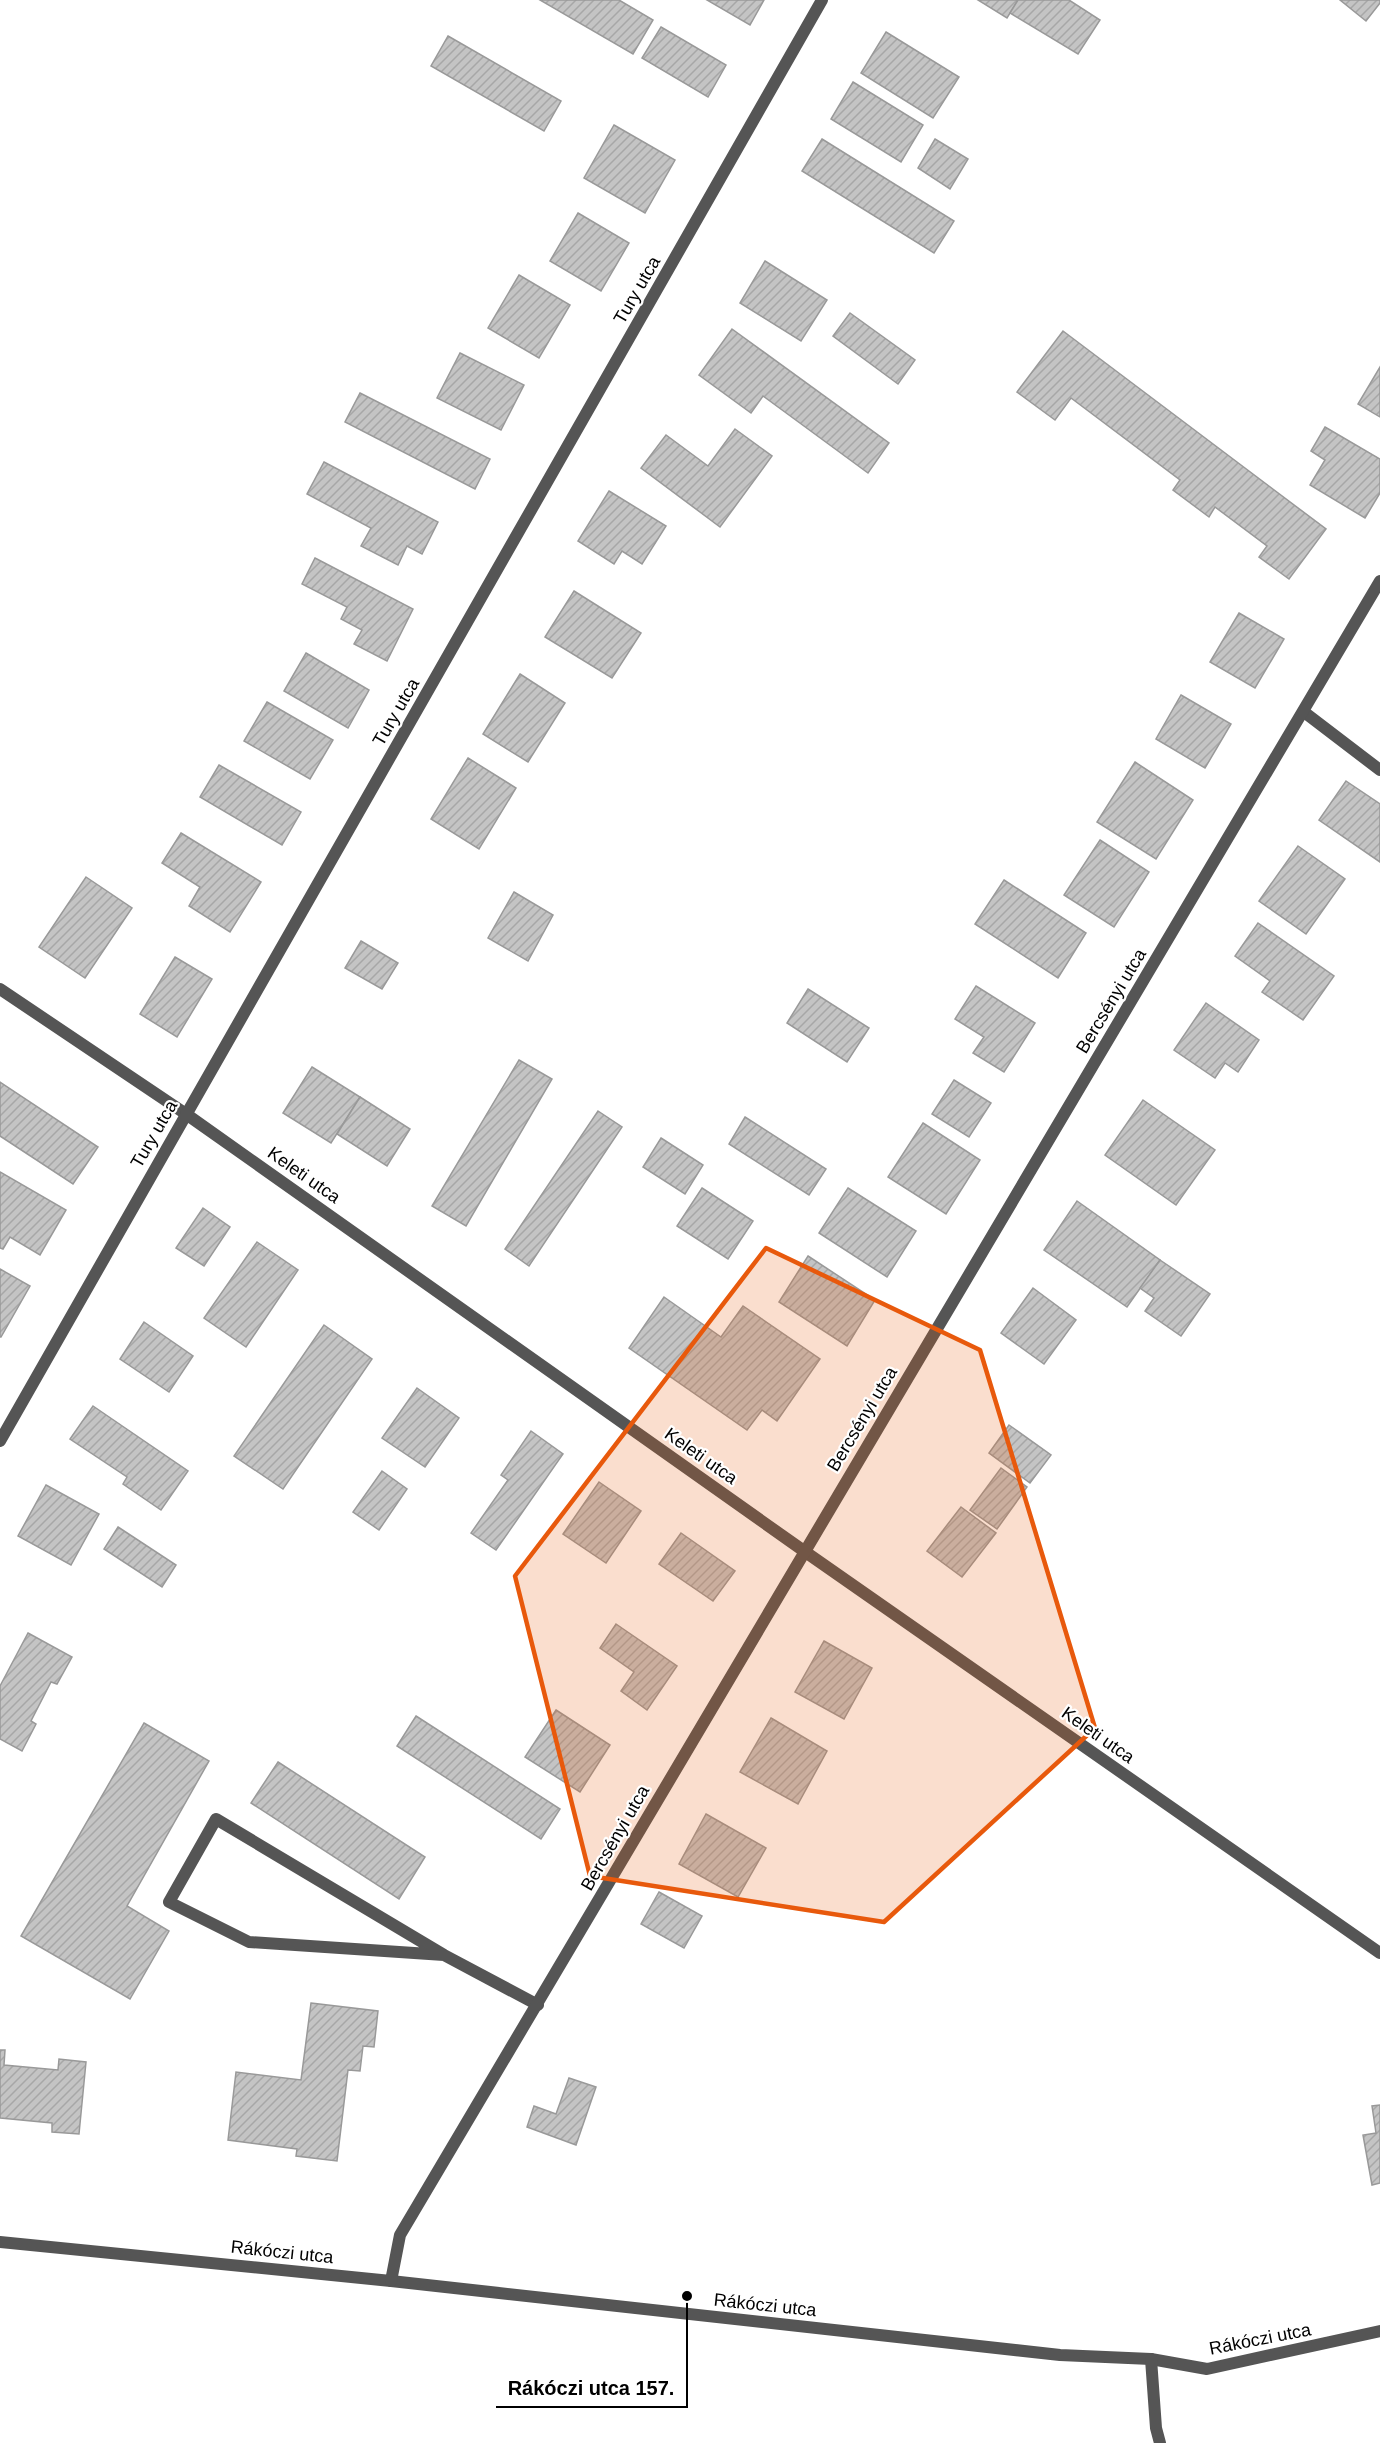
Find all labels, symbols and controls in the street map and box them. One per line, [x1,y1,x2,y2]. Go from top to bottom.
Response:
street label: Tury utca [610,252,665,327]
street label: Tury utca [369,674,424,749]
street label: Bercsényi utca [1072,944,1150,1057]
street label: Tury utca [127,1096,182,1171]
street label: Keleti utca [264,1143,345,1208]
street label: Bercsényi utca [823,1362,901,1475]
street label: Keleti utca [661,1424,742,1489]
street label: Keleti utca [1058,1703,1139,1768]
street label: Bercsényi utca [577,1781,654,1894]
street label: Rákóczi utca [230,2237,335,2267]
street label: Rákóczi utca [713,2290,818,2320]
street label: Rákóczi utca [1208,2319,1313,2359]
callout: Rákóczi utca 157. [496,2369,687,2407]
text: Rákóczi utca 157. [508,2377,674,2399]

